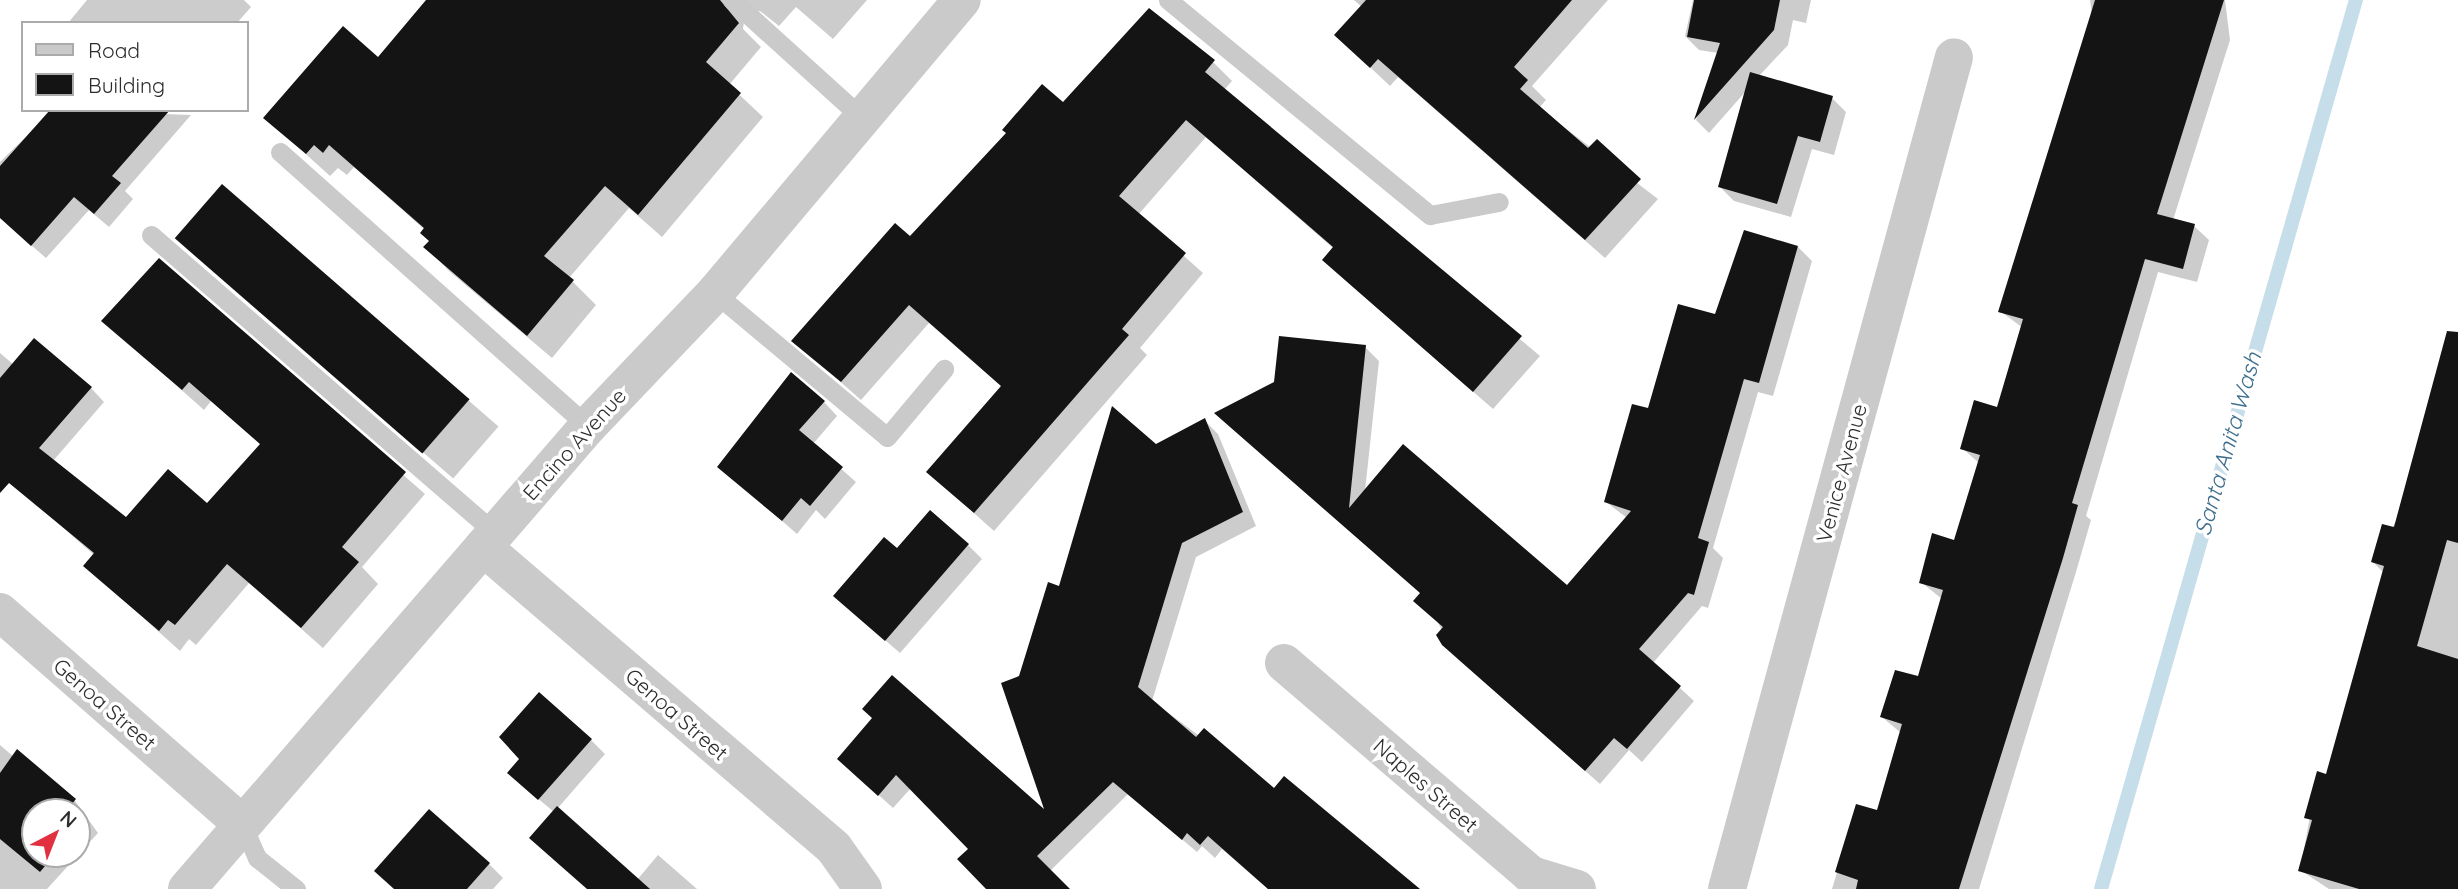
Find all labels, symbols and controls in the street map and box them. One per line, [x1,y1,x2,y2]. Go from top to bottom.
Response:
legend [21,21,248,112]
text: Road [88,37,140,63]
text: Building [88,72,165,98]
water label: Santa Anita Wash [2189,349,2267,539]
street label: Encino Avenue [517,383,631,505]
street label: Venice Avenue [1810,401,1872,545]
street label: Genoa Street [49,653,161,755]
street label: Genoa Street [621,663,733,765]
street label: Naples Street [1369,733,1483,837]
north arrow [21,798,91,868]
text: N [55,805,82,832]

